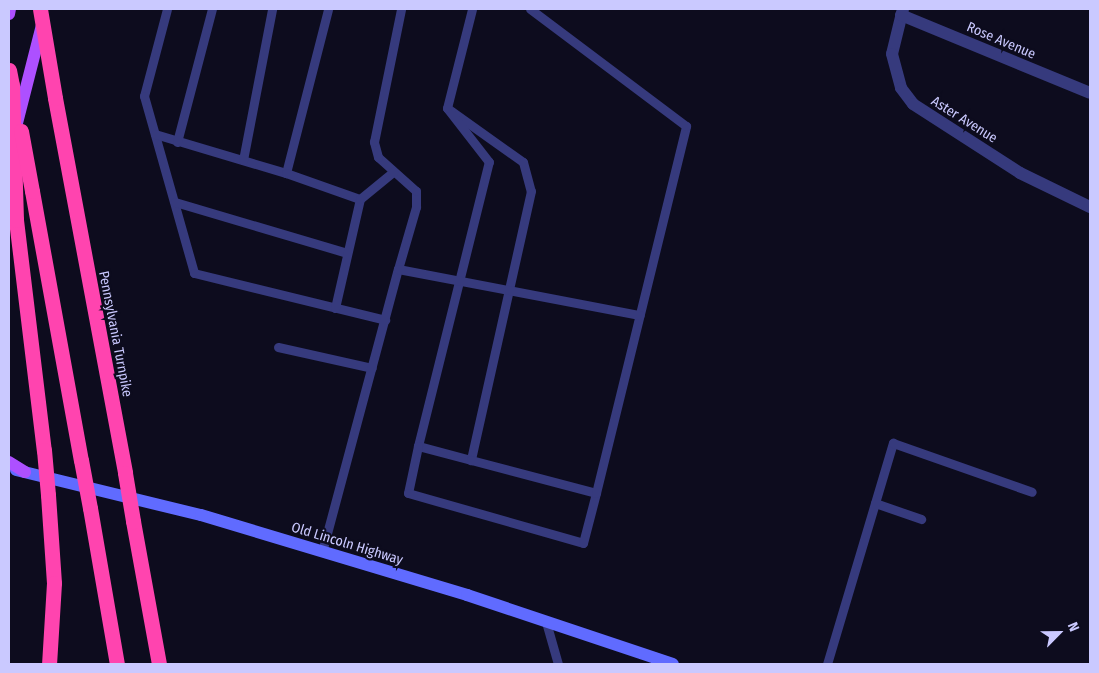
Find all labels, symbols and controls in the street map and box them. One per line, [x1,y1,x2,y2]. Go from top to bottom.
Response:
street label: Rose Avenue [964,19,1038,63]
street label: Aster Avenue [928,93,1000,147]
street label: Pennsylvania Turnpike [95,270,135,398]
street label: Old Lincoln Highway [289,519,405,569]
north arrow [1034,608,1084,658]
text: N [1064,620,1083,634]

